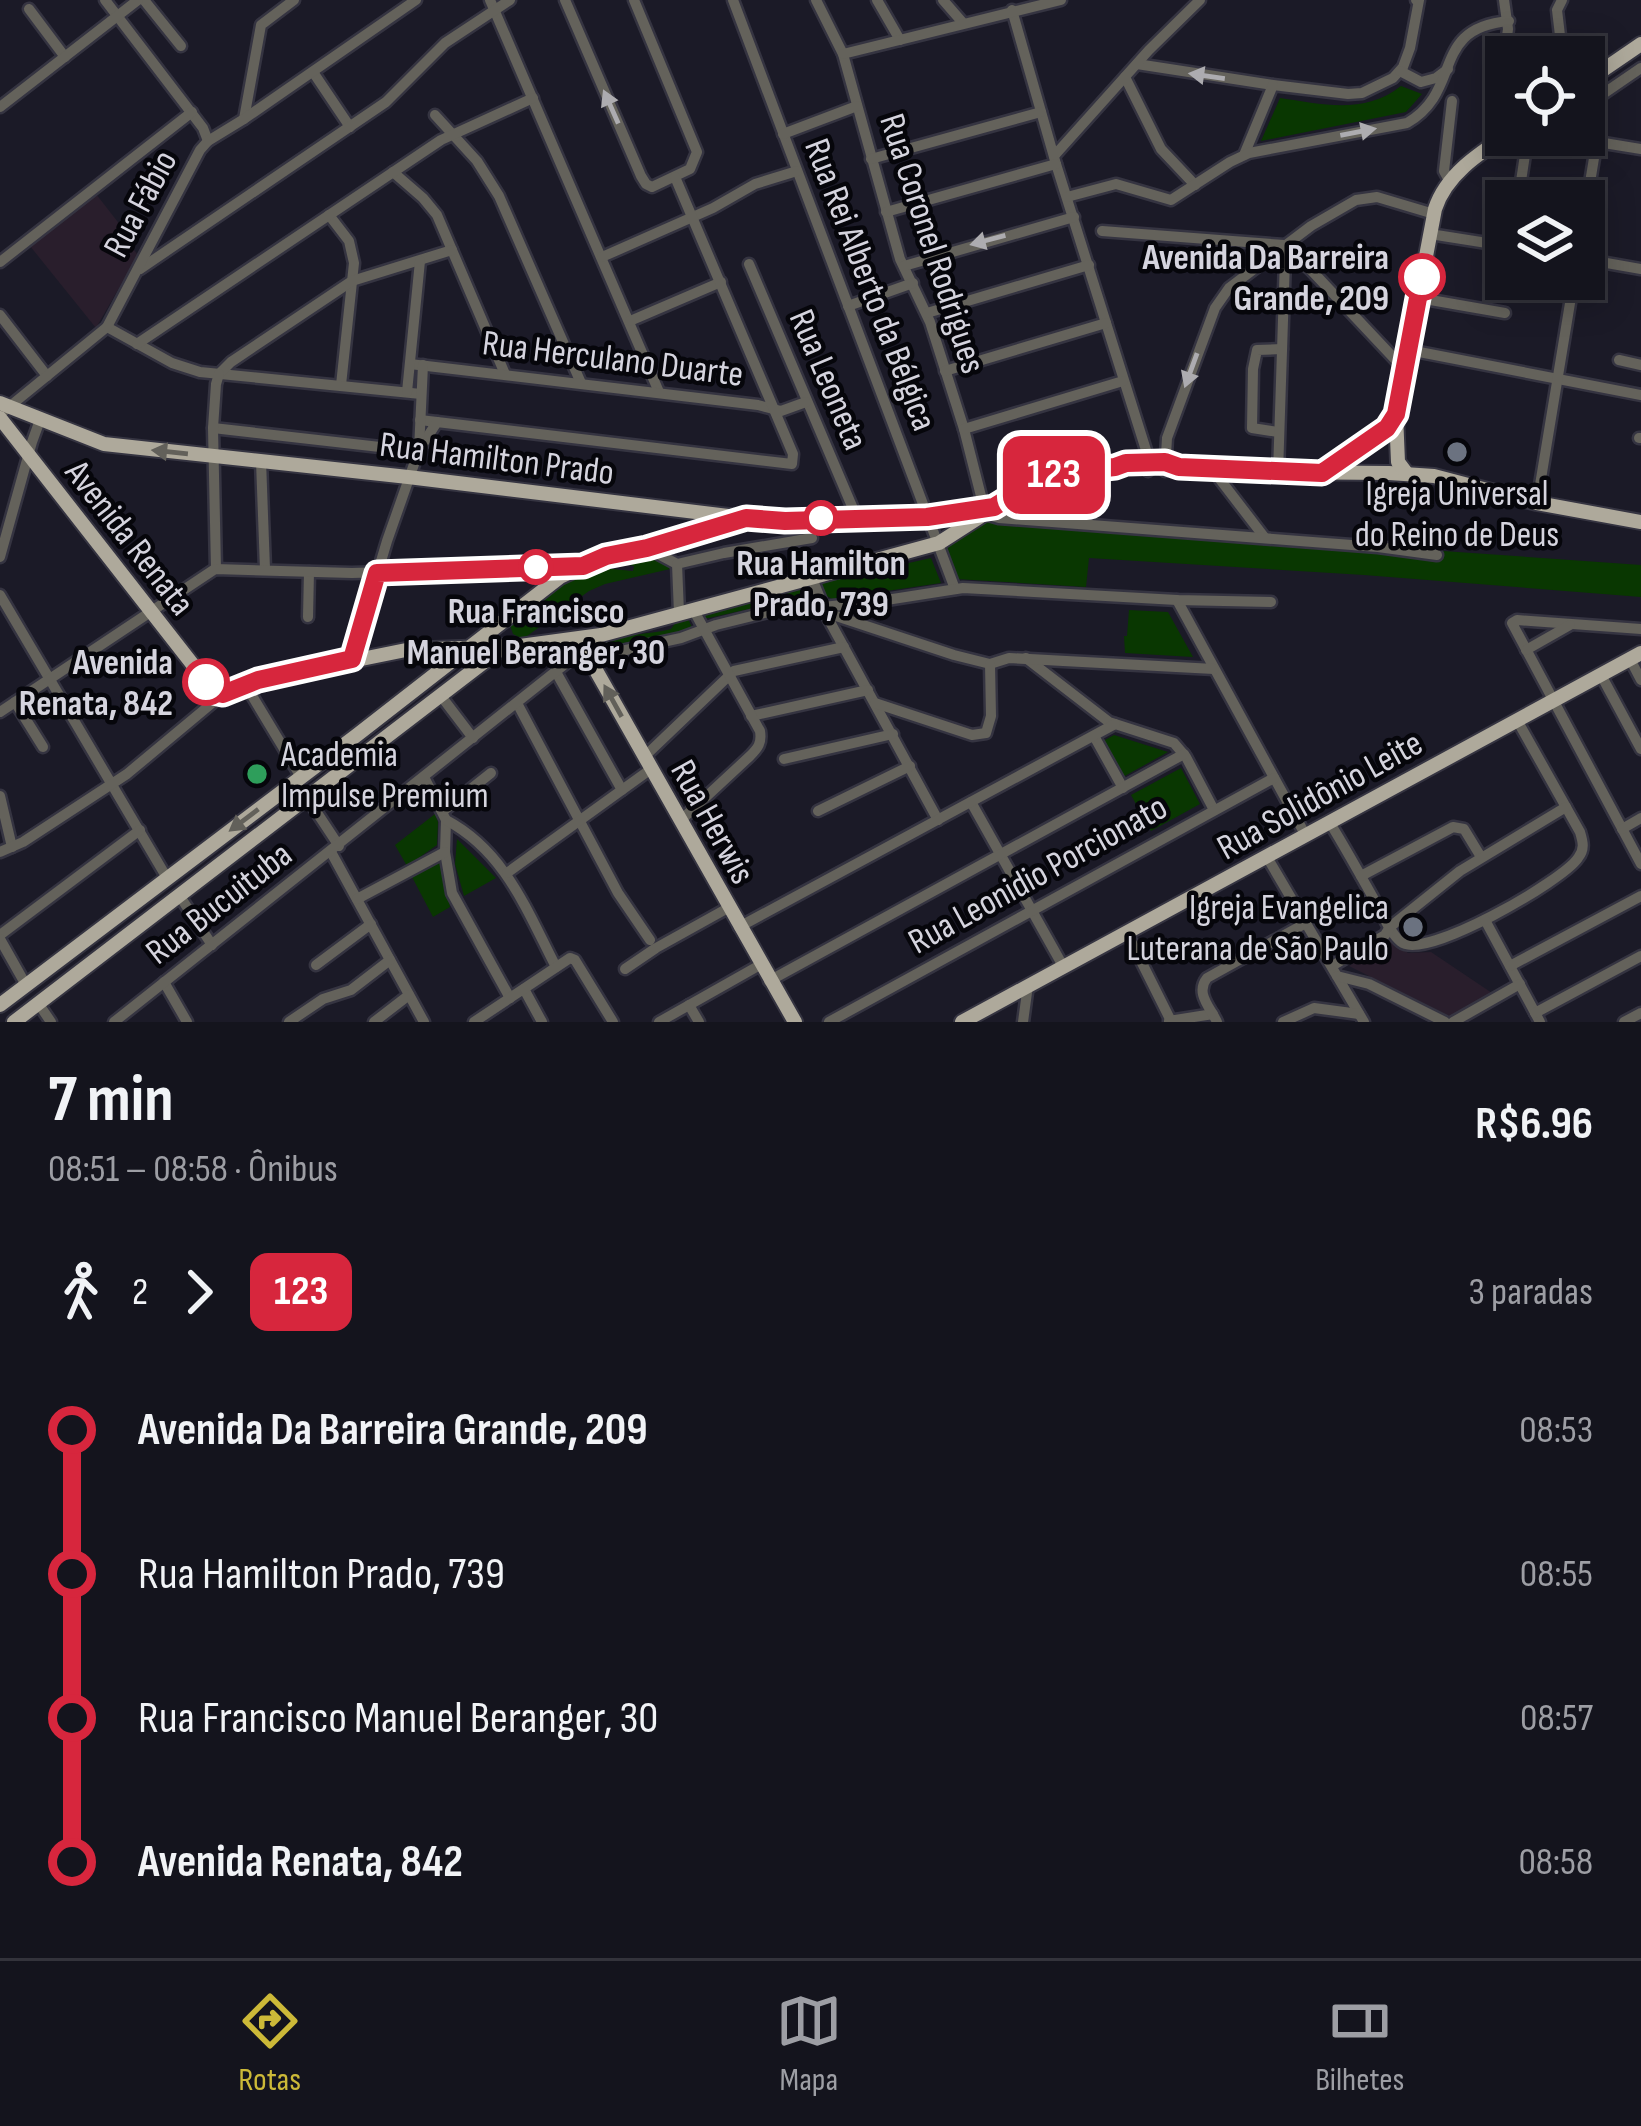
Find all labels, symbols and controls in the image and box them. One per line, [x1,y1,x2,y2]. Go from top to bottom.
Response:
map controls [1485,36,1605,300]
button: locate [1485,36,1605,156]
one-way arrow [1188,66,1226,85]
one-way arrow [601,89,621,124]
street label: Rua Coronel Rodrigues [869,109,994,379]
one-way arrow [1340,122,1378,141]
street label: Rua Rei Alberto da Bélgica [794,133,945,437]
street label: Rua Fábio [95,143,187,265]
button: layers [1485,180,1605,300]
one-way arrow [970,232,1006,250]
place label: Avenida Da Barreira Grande, 209 [1141,237,1389,321]
marker: Avenida Da Barreira Grande, 209 [1400,255,1444,299]
street label: Rua Leoneta [779,303,876,457]
street label: Rua Herculano Duarte [480,322,746,397]
one-way arrow [1181,352,1200,388]
street label: Rua Hamilton Prado [377,424,616,495]
line badge: 123 [985,436,1123,514]
marker: Igreja Universal do Reino de Deus [1444,439,1470,465]
one-way arrow [151,442,188,461]
text: 123 [1027,449,1081,500]
street label: Avenida Renata [55,452,203,624]
place label: Igreja Universal do Reino de Deus [1355,473,1559,557]
marker: Rua Hamilton Prado, 739 [805,502,837,534]
place label: Rua Hamilton Prado, 739 [736,543,906,627]
marker: Rua Francisco Manuel Beranger, 30 [520,551,552,583]
place label: Rua Francisco Manuel Beranger, 30 [407,591,665,675]
place label: Avenida Renata, 842 [19,642,173,726]
marker: Avenida Renata, 842 [184,660,228,704]
one-way arrow [603,683,624,718]
street label: Rua Solidônio Leite [1210,722,1430,870]
place label: Academia Impulse Premium [280,734,489,818]
street label: Rua Herwis [660,753,763,892]
marker: Academia Impulse Premium [244,761,270,787]
street label: Rua Leonidio Porcionato [901,786,1175,964]
one-way arrow [228,808,259,832]
street label: Rua Bucuituba [138,834,301,974]
place label: Igreja Evangelica Luterana de São Paulo [1126,887,1389,971]
marker: Igreja Evangelica Luterana de São Paulo [1400,914,1426,940]
text: 7 min [48,1061,174,1140]
text: R$6.96 [1475,1097,1593,1152]
text: 08:51 – 08:58 · Ônibus [48,1146,338,1193]
icon: walk [48,1259,114,1325]
icon: forward [166,1259,232,1325]
text: 123 [274,1266,328,1317]
text: 2 [132,1269,148,1316]
text: 3 paradas [1468,1269,1593,1316]
text: Avenida Da Barreira Grande, 209 [138,1403,648,1458]
text: 08:53 [1519,1407,1593,1454]
text: Rua Hamilton Prado, 739 [138,1547,505,1602]
text: 08:55 [1520,1551,1593,1598]
text: Rua Francisco Manuel Beranger, 30 [138,1691,658,1746]
text: 08:57 [1520,1695,1593,1742]
text: Avenida Renata, 842 [138,1835,463,1890]
text: 08:58 [1518,1839,1593,1886]
tab: Rotas [237,1988,303,2100]
tab: Mapa [776,1988,842,2100]
tab: Bilhetes [1315,1988,1404,2100]

